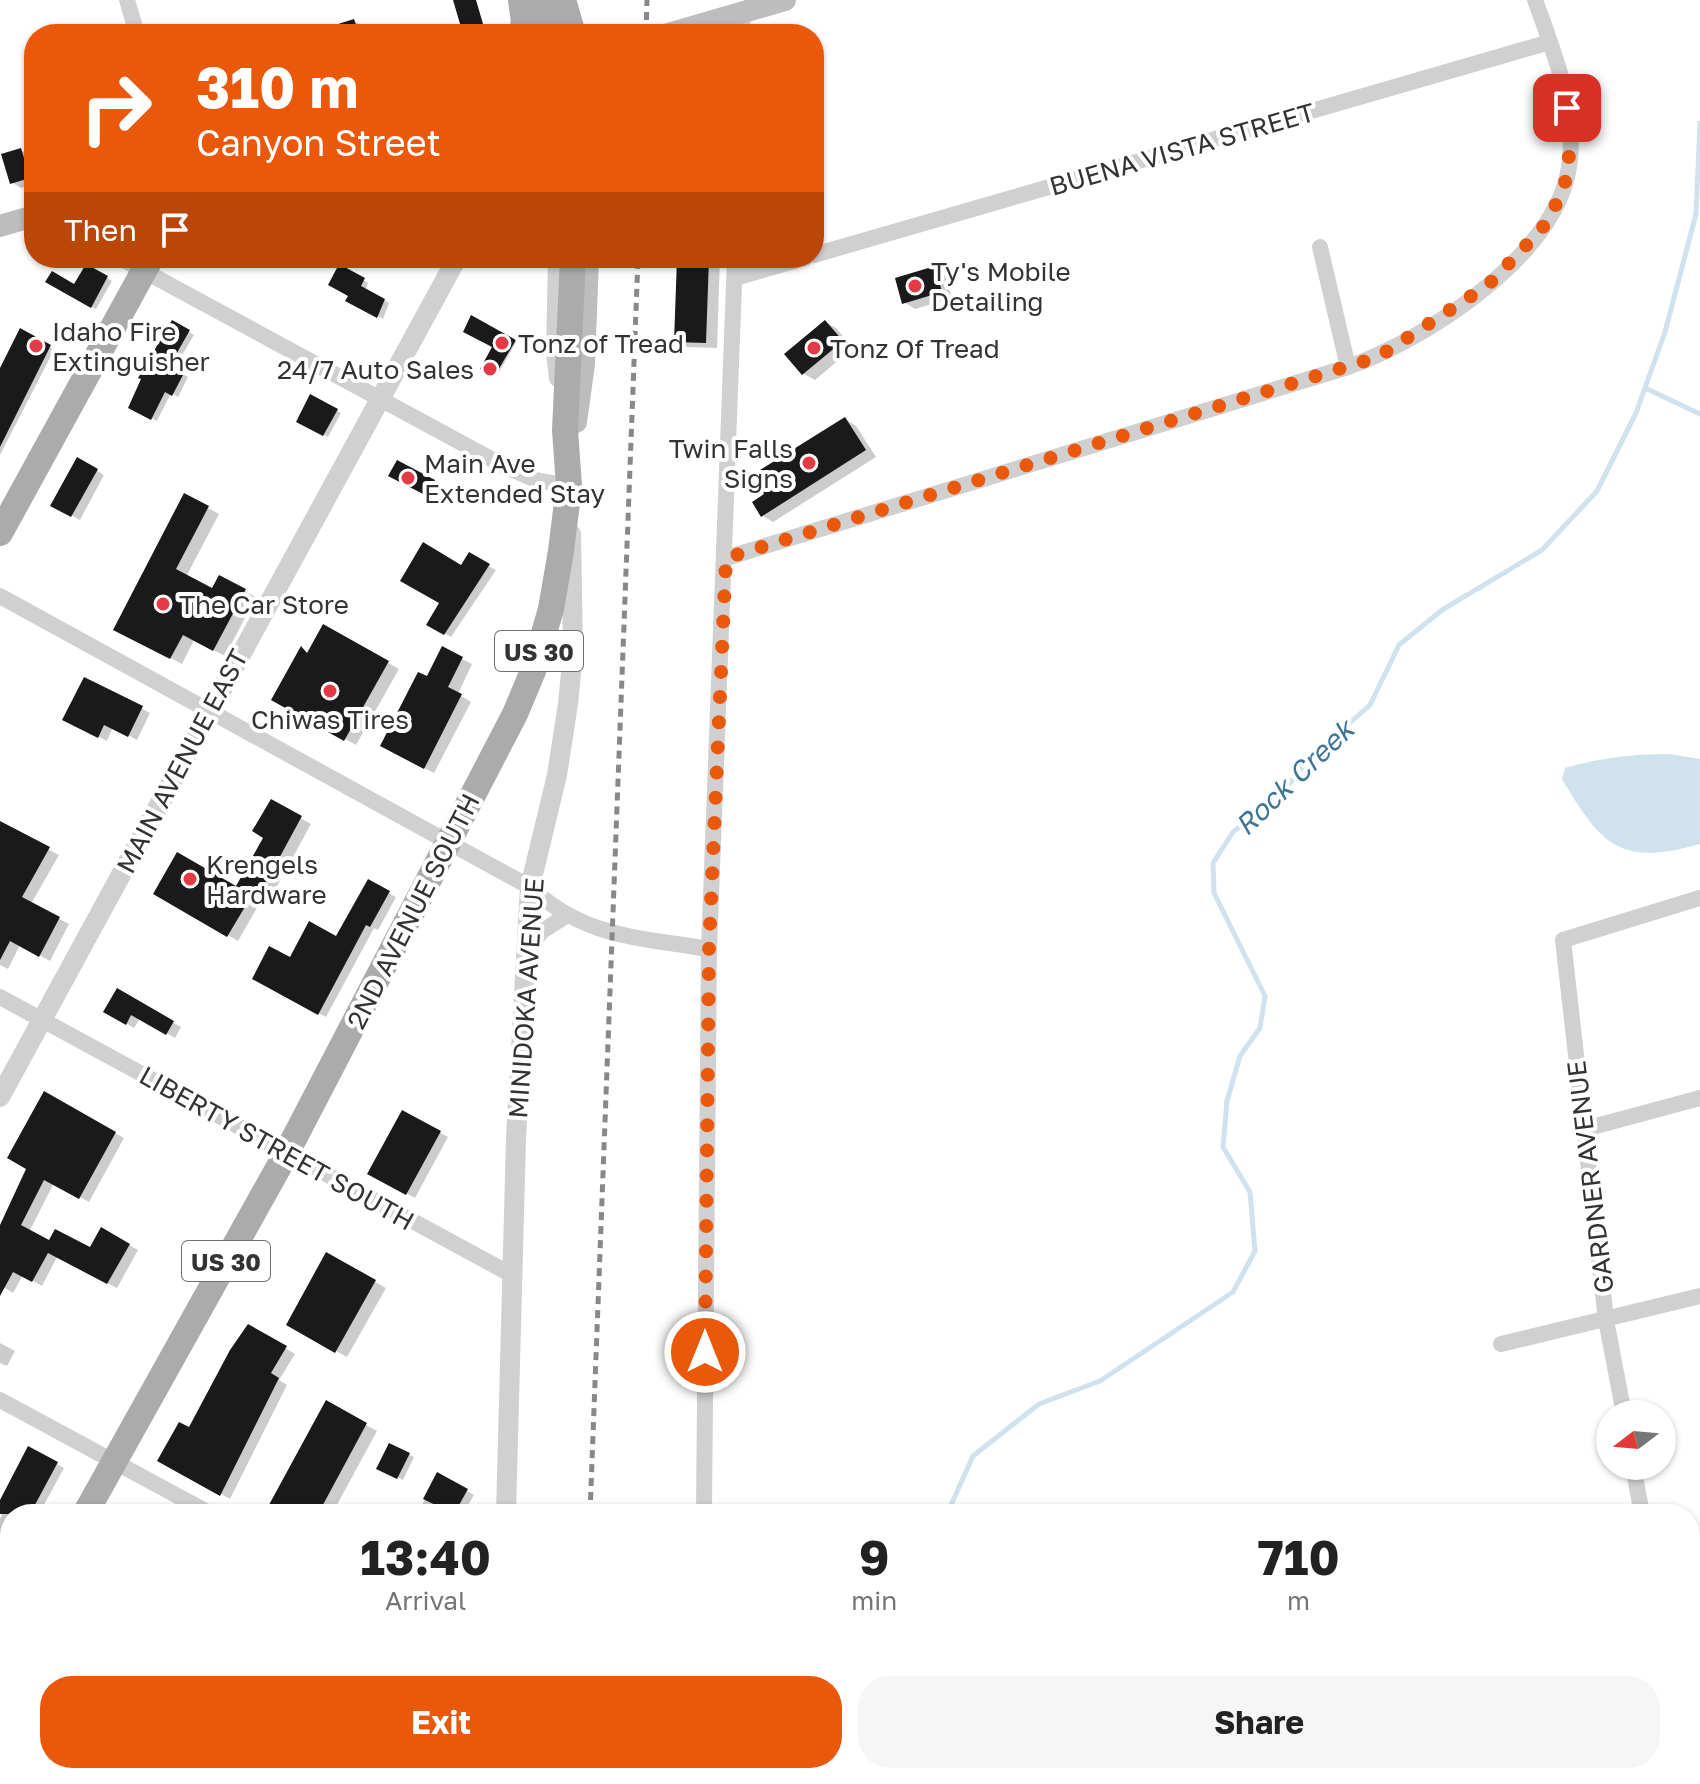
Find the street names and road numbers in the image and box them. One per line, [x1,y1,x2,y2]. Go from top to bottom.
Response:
street label: BUENA VISTA STREET [1046,96,1318,202]
road number: US 30 [495,631,583,671]
street label: MAIN AVENUE EAST [110,644,254,878]
street label: 2ND AVENUE SOUTH [340,788,486,1034]
street label: MINIDOKA AVENUE [502,877,550,1119]
street label: LIBERTY STREET SOUTH [134,1059,420,1237]
street label: GARDNER AVENUE [1560,1059,1620,1295]
road number: US 30 [182,1241,270,1281]

